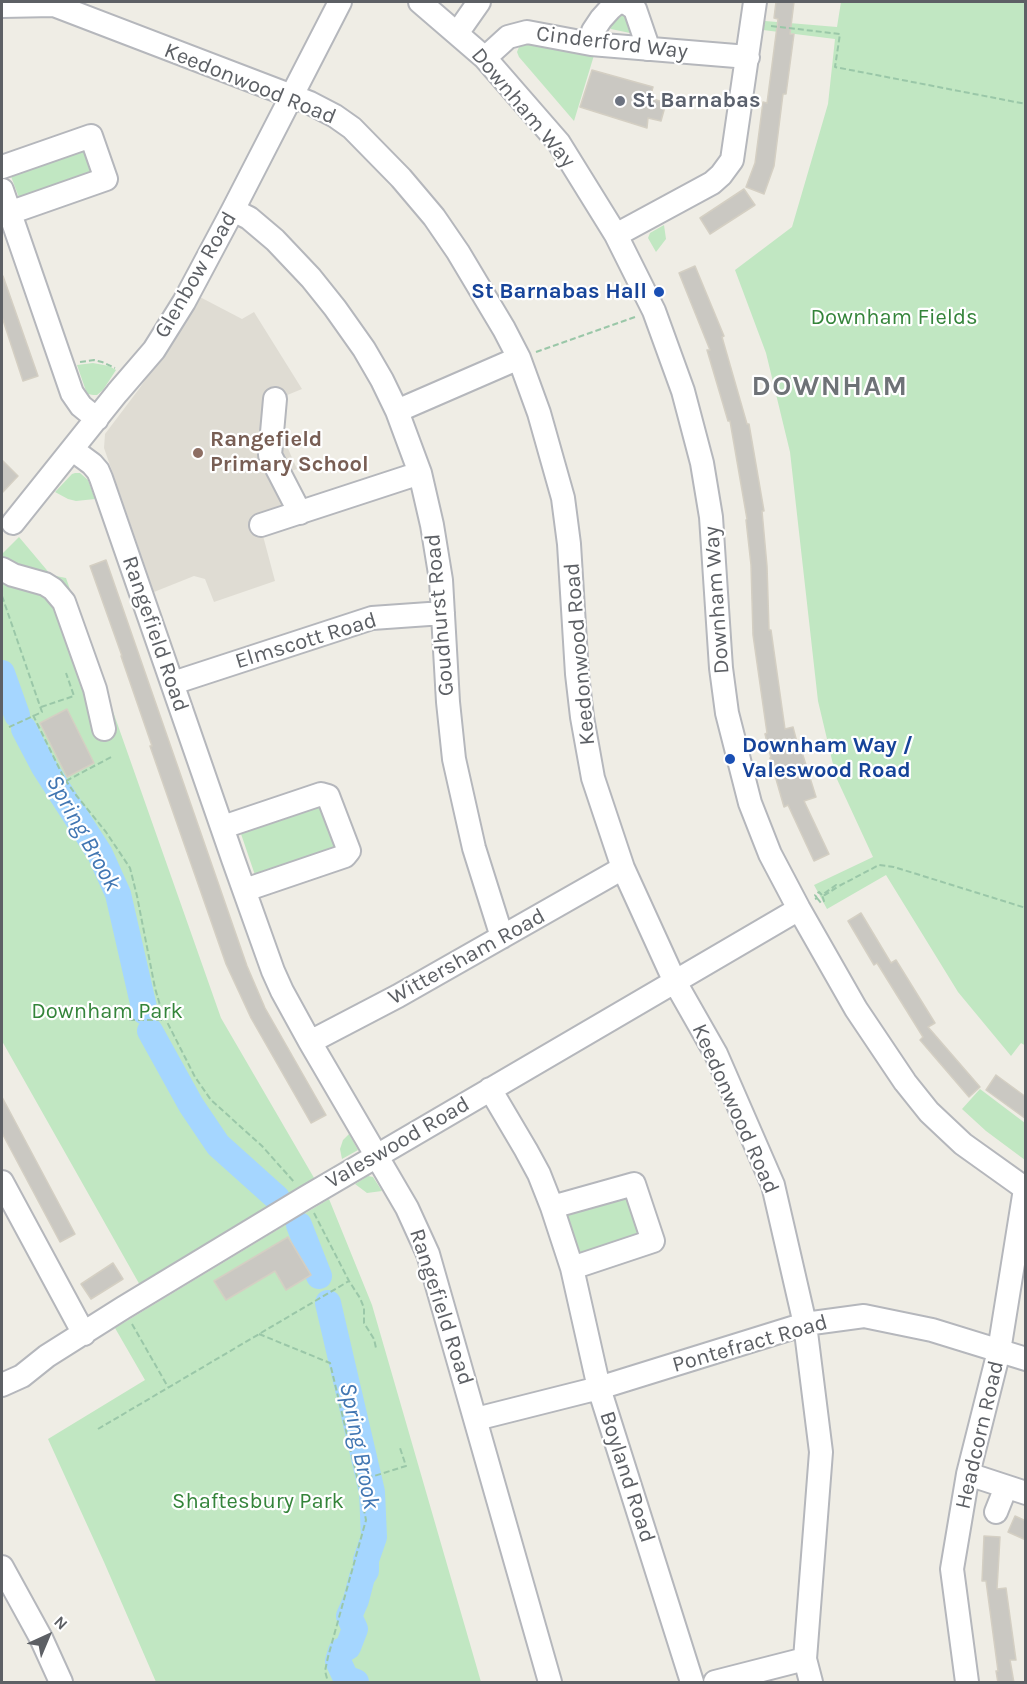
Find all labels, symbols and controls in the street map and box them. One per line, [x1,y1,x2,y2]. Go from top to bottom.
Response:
street label: Cinderford Way [535,21,689,65]
street label: Keedonwood Road [160,37,340,131]
street label: Downham Way [465,43,581,173]
place label: St Barnabas [632,88,761,114]
marker: St Barnabas [613,94,627,108]
street label: Glenbow Road [149,207,243,343]
place label: St Barnabas Hall [471,279,647,305]
marker: St Barnabas Hall [652,285,666,299]
park label: Downham Fields [810,305,978,331]
district label: DOWNHAM [751,370,909,404]
place label: Rangefield Primary School [210,427,369,478]
marker: Rangefield Primary School [191,446,205,460]
street label: Downham Way [699,525,735,675]
street label: Goudhurst Road [420,533,460,697]
street label: Rangefield Road [116,553,194,715]
street label: Keedonwood Road [559,562,601,746]
street label: Elmscott Road [232,607,380,675]
place label: Downham Way / Valeswood Road [742,733,913,784]
marker: Downham Way / Valeswood Road [723,752,737,766]
water label: Spring Brook [39,770,127,896]
street label: Wittersham Road [384,903,550,1011]
park label: Downham Park [31,999,183,1025]
street label: Keedonwood Road [686,1020,784,1198]
street label: Valeswood Road [321,1091,475,1195]
street label: Rangefield Road [403,1225,479,1389]
street label: Pontefract Road [669,1309,831,1379]
street label: Headcorn Road [950,1358,1010,1512]
water label: Spring Brook [333,1380,385,1512]
street label: Boyland Road [593,1408,661,1546]
park label: Shaftesbury Park [172,1489,344,1515]
north arrow [18,1606,78,1666]
text: N [50,1612,72,1634]

